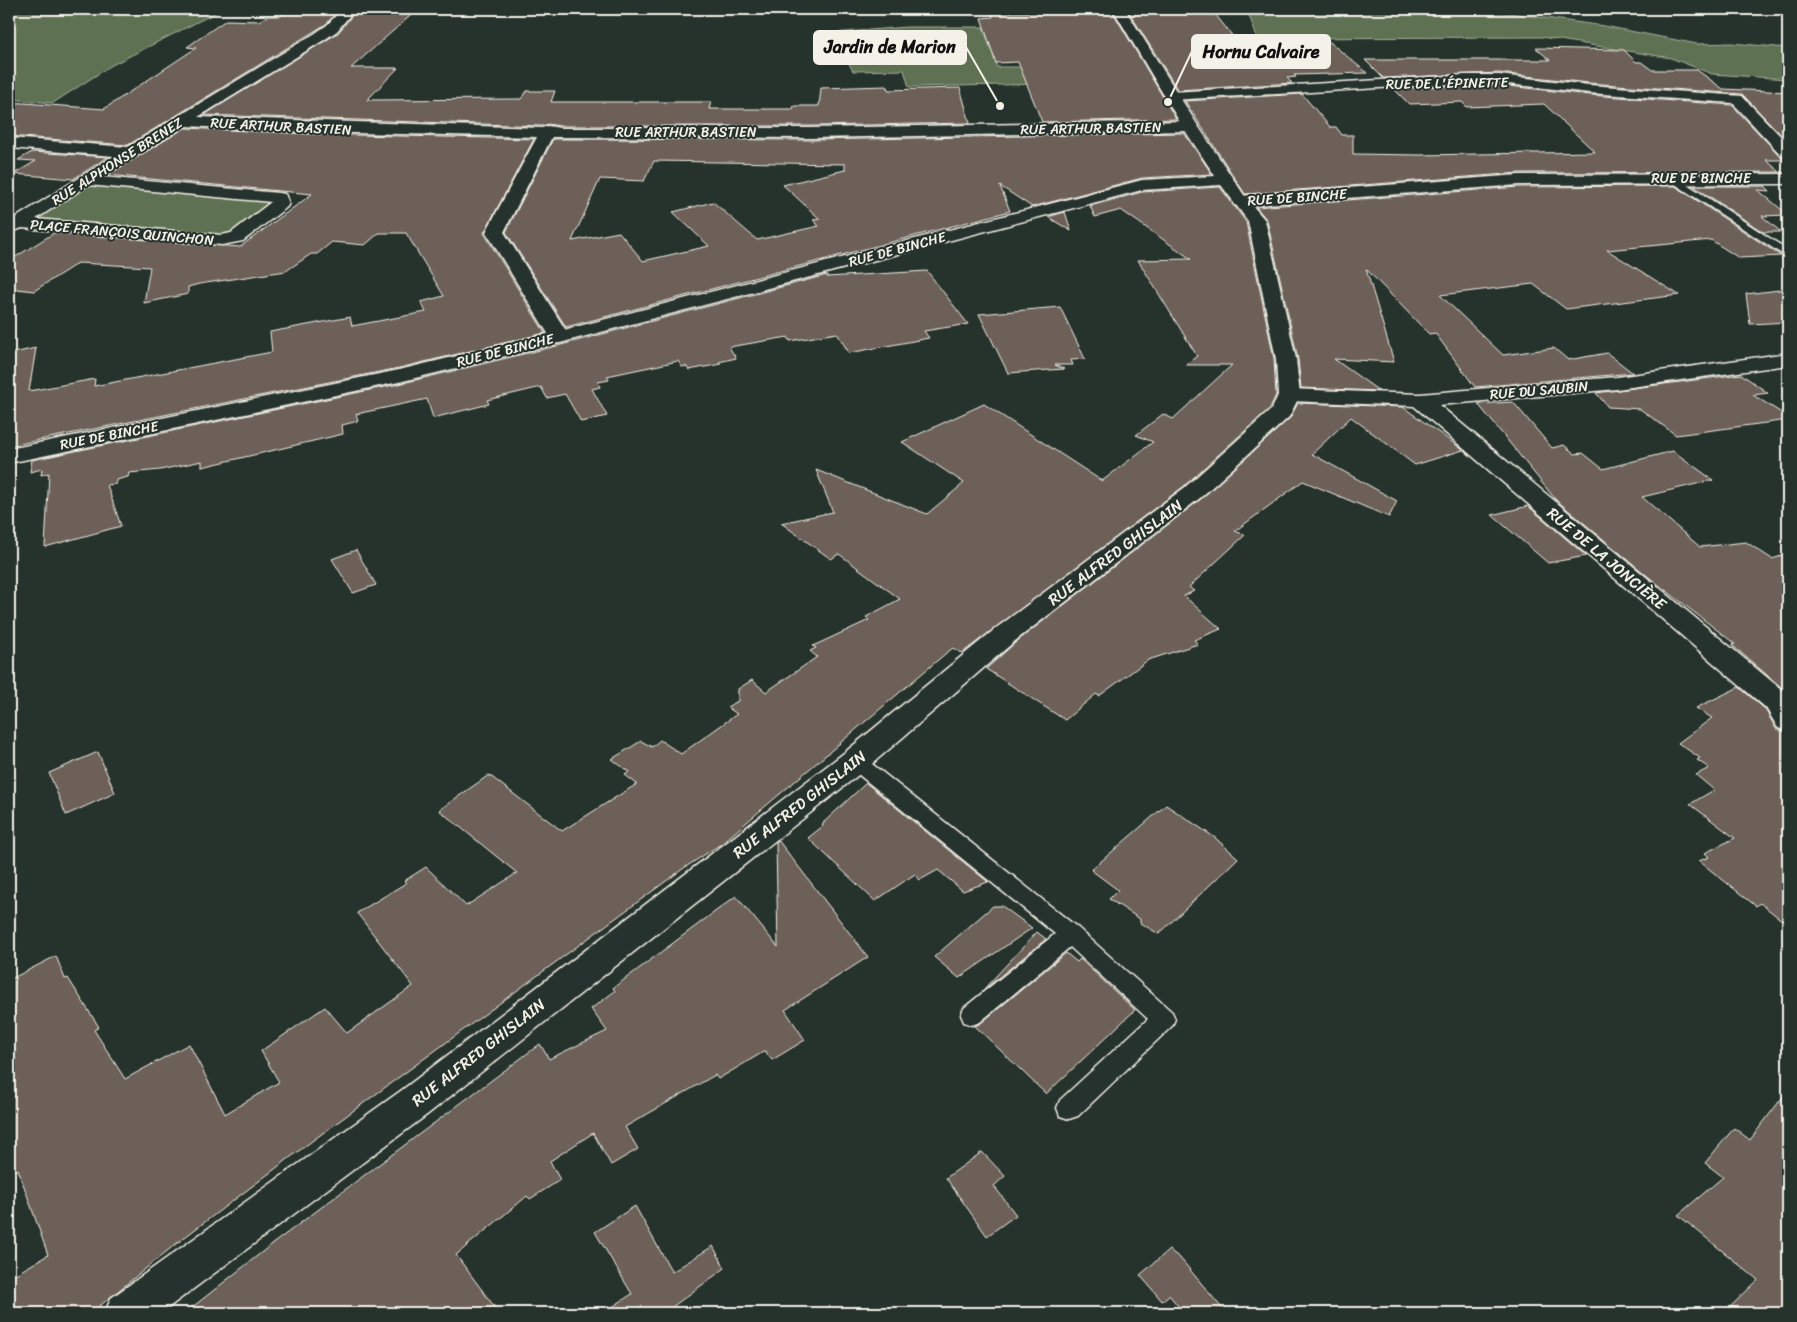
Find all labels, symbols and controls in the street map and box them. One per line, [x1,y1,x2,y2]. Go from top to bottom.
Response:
callout: Jardin de Marion [814,31,966,64]
text: Jardin de Marion [823,31,956,63]
callout: Hornu Calvaire [1192,35,1330,68]
text: Hornu Calvaire [1201,36,1320,68]
street label: RUE DE L'ÉPINETTE [1385,70,1510,97]
street label: RUE ALPHONSE BRENEZ [46,110,189,212]
street label: RUE ARTHUR BASTIEN [210,110,352,143]
street label: RUE ARTHUR BASTIEN [1020,115,1162,142]
street label: RUE ARTHUR BASTIEN [615,120,757,145]
street label: RUE DE BINCHE [1651,166,1752,191]
street label: RUE DE BINCHE [1246,181,1349,213]
street label: PLACE FRANÇOIS QUINCHON [29,212,215,253]
street label: RUE DE BINCHE [846,224,950,274]
street label: RUE DE BINCHE [454,326,558,375]
street label: RUE DU SAUBIN [1489,374,1590,407]
street label: RUE DE BINCHE [58,413,162,457]
street label: RUE ALFRED GHISLAIN [1041,492,1189,613]
street label: RUE DE LA JONCIÈRE [1540,499,1674,618]
street label: RUE ALFRED GHISLAIN [726,743,873,866]
street label: RUE ALFRED GHISLAIN [405,991,552,1114]

